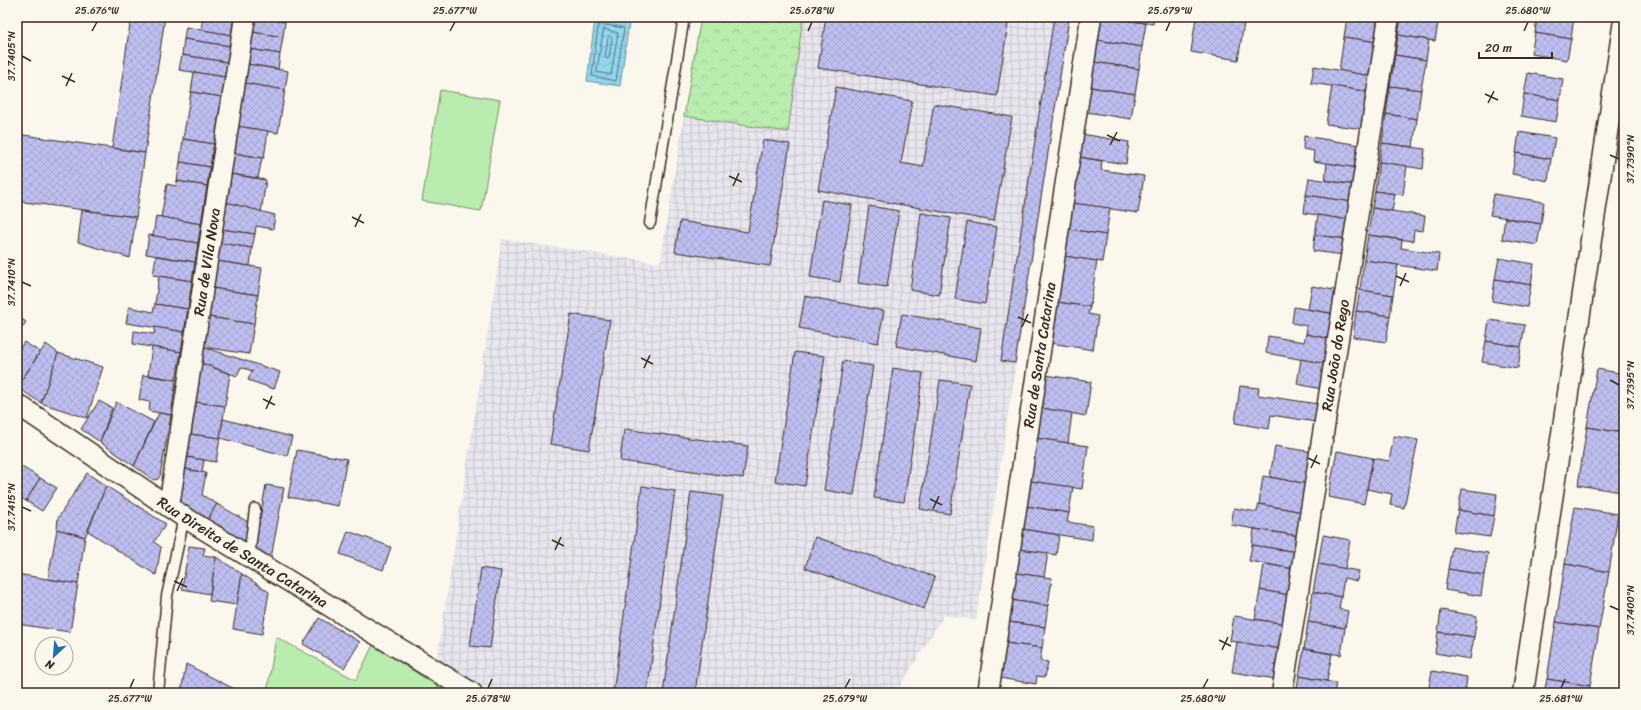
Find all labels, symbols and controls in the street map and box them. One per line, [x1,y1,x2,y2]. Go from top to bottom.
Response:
text: 25.676°W [75,2,119,20]
text: 25.677°W [433,2,477,20]
text: 25.678°W [790,2,834,20]
text: 25.679°W [1148,2,1192,20]
text: 25.680°W [1506,2,1551,20]
text: 37.7405°N [3,31,21,81]
scale bar [1479,34,1552,60]
text: 20 m [1485,37,1512,59]
text: 37.7390°N [1622,134,1640,184]
street label: Rua de Vila Nova [186,206,228,318]
text: 37.7410°N [3,258,21,306]
street label: Rua de Santa Catarina [1016,280,1064,430]
street label: Rua João do Rego [1314,297,1357,413]
text: 37.7395°N [1622,360,1640,409]
text: 37.7415°N [3,483,21,531]
street label: Rua Direita de Santa Catarina [152,489,333,615]
text: 37.7400°N [1622,585,1640,635]
north arrow [34,636,74,676]
text: N [42,654,58,675]
text: 25.677°W [108,690,152,708]
text: 25.678°W [466,690,510,708]
text: 25.679°W [823,690,867,708]
text: 25.680°W [1181,690,1226,708]
text: 25.681°W [1540,690,1583,708]

